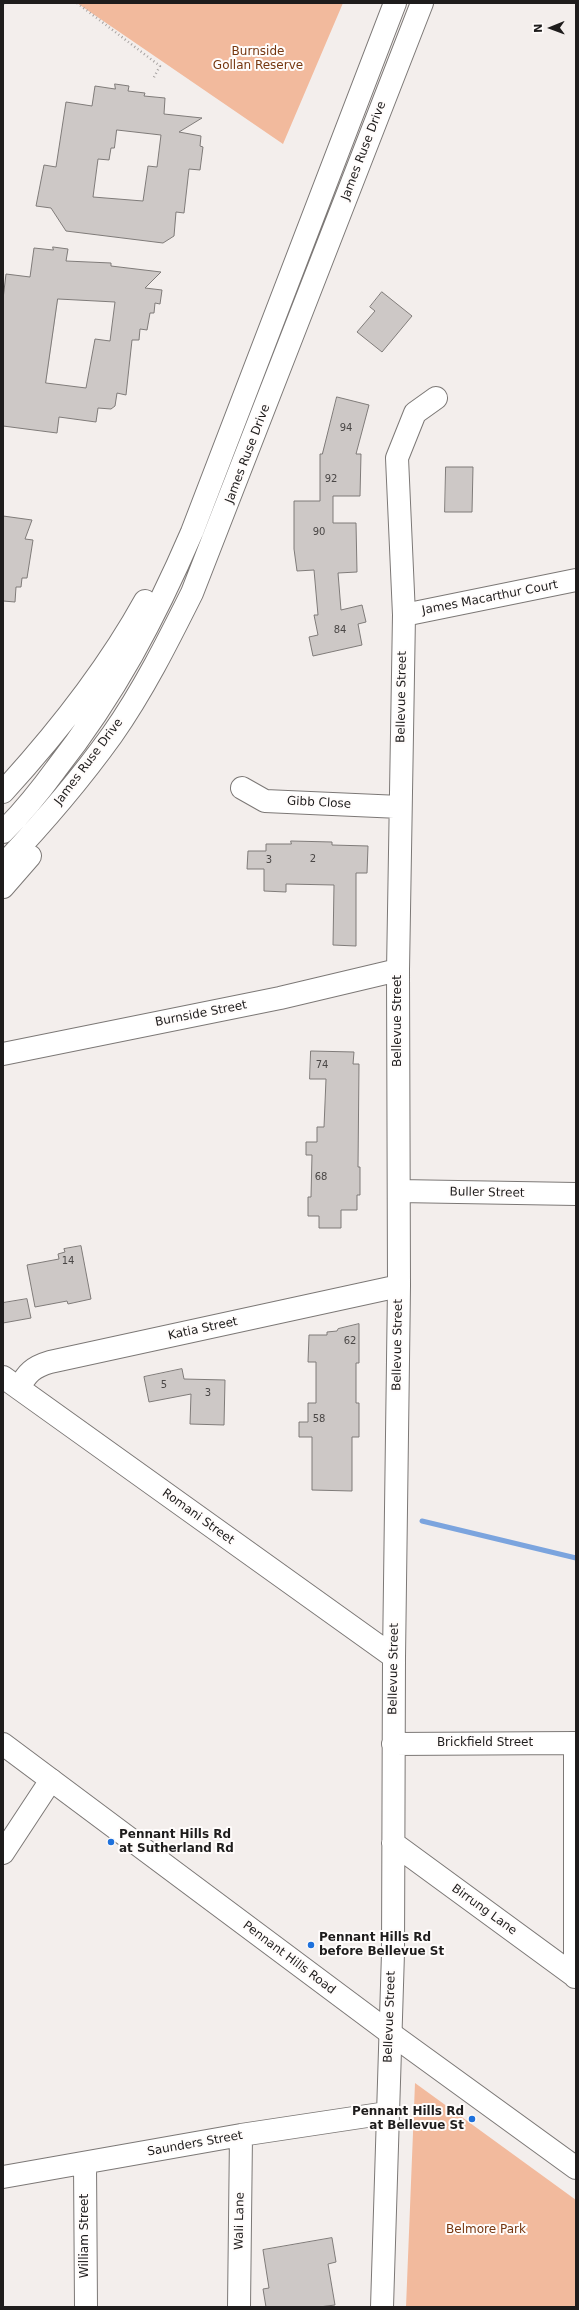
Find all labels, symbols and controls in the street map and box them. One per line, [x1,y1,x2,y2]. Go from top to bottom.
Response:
north arrow [531,8,571,48]
text: N [532,23,545,33]
park label: Burnside Gollan Reserve [213,45,303,73]
street label: James Ruse Drive [338,99,390,203]
street label: James Ruse Drive [222,402,274,506]
house number: 94 [340,422,352,434]
house number: 92 [325,473,337,485]
house number: 90 [313,526,325,538]
street label: James Macarthur Court [421,578,559,618]
house number: 84 [334,624,346,636]
street label: Bellevue Street [394,651,410,743]
street label: James Ruse Drive [52,716,126,808]
street label: Gibb Close [286,794,352,812]
house number: 2 [310,853,316,865]
house number: 3 [266,854,272,866]
street label: Bellevue Street [391,975,405,1067]
street label: Burnside Street [154,998,248,1030]
house number: 74 [316,1059,328,1071]
house number: 68 [315,1171,327,1183]
street label: Buller Street [449,1185,525,1201]
house number: 14 [62,1255,74,1267]
street label: Bellevue Street [390,1299,406,1391]
street label: Katia Street [167,1315,239,1343]
house number: 62 [344,1335,356,1347]
house number: 5 [161,1379,167,1391]
house number: 3 [205,1387,211,1399]
house number: 58 [313,1413,325,1425]
street label: Romani Street [159,1486,237,1548]
street label: Bellevue Street [386,1623,402,1715]
street label: Brickfield Street [437,1736,533,1750]
place label: Pennant Hills Rd at Sutherland Rd [119,1828,234,1856]
marker: Pennant Hills Rd at Sutherland Rd [106,1837,116,1847]
street label: Birrung Lane [449,1882,519,1938]
street label: Pennant Hills Road [240,1919,338,1997]
place label: Pennant Hills Rd before Bellevue St [319,1931,444,1959]
marker: Pennant Hills Rd before Bellevue St [306,1940,316,1950]
street label: Bellevue Street [381,1971,399,2063]
place label: Pennant Hills Rd at Bellevue St [352,2105,464,2133]
marker: Pennant Hills Rd at Bellevue St [467,2114,477,2124]
street label: Saunders Street [146,2129,244,2159]
street label: Wali Lane [232,2192,248,2250]
street label: William Street [78,2194,92,2278]
park label: Belmore Park [446,2223,526,2237]

